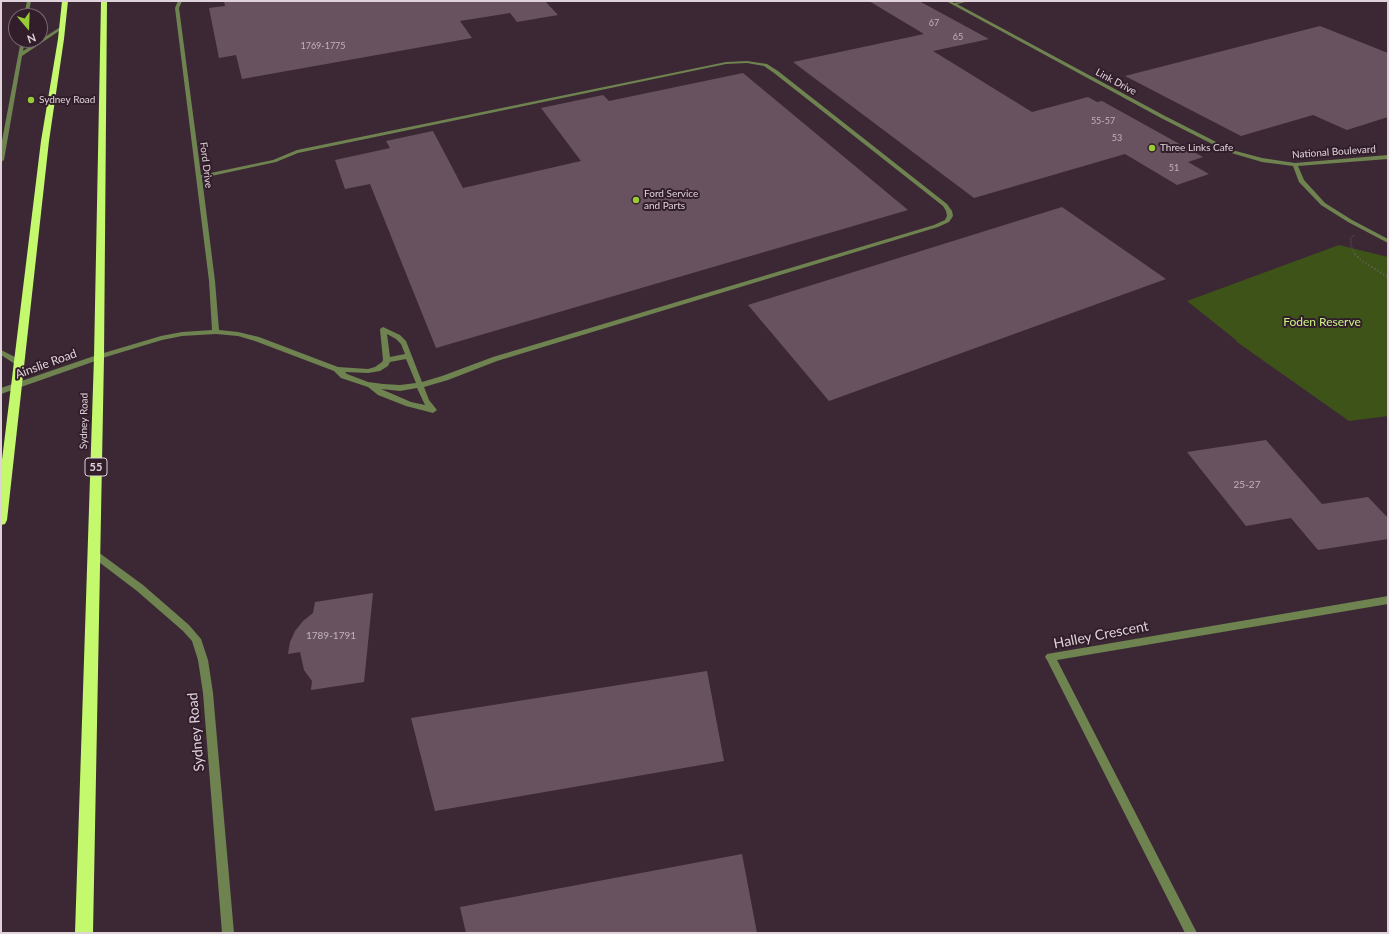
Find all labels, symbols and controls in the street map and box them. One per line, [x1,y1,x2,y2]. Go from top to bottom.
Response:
north arrow [8,8,48,48]
house number: 67 [929,18,939,28]
text: N [26,31,38,46]
house number: 65 [953,32,963,42]
house number: 1769-1775 [300,41,346,51]
street label: Link Drive [1093,66,1139,98]
place label: Sydney Road [39,94,95,106]
marker: Sydney Road [26,95,36,105]
house number: 55-57 [1091,116,1115,126]
house number: 53 [1112,133,1122,143]
street label: Ford Drive [197,141,215,189]
place label: Three Links Cafe [1160,142,1233,154]
marker: Three Links Cafe [1147,143,1157,153]
street label: National Boulevard [1292,143,1376,161]
house number: 51 [1169,163,1179,173]
place label: Ford Service and Parts [644,188,698,212]
marker: Ford Service and Parts [631,195,641,205]
park label: Foden Reserve [1283,315,1361,329]
street label: Ainslie Road [13,346,79,382]
street label: Sydney Road [78,393,90,449]
road number: 55 [85,458,107,476]
house number: 25-27 [1234,479,1260,491]
street label: Halley Crescent [1052,618,1150,652]
house number: 1789-1791 [306,630,356,642]
street label: Sydney Road [184,692,208,772]

